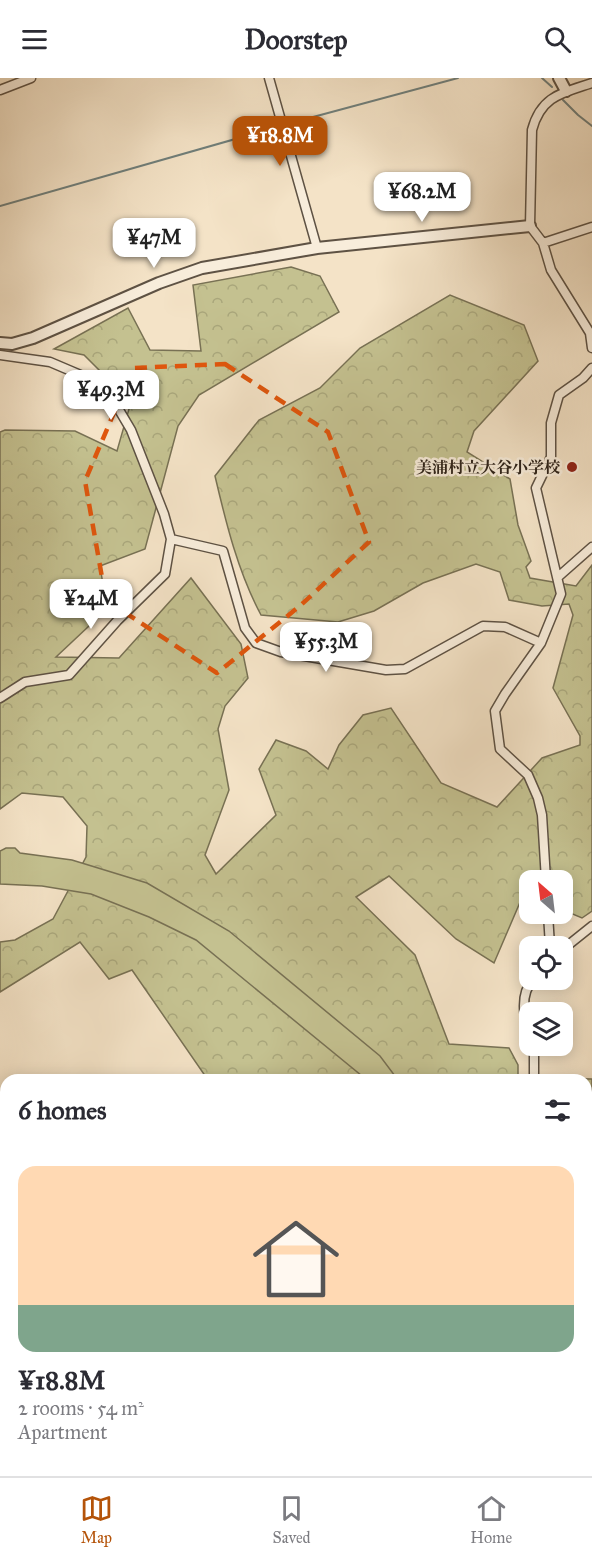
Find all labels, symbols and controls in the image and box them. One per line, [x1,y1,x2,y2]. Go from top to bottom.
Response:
icon: menu [18,23,51,56]
text: Doorstep [244,23,348,56]
icon: search [541,23,574,56]
pin: ¥18.8M [231,116,329,167]
text: ¥18.8M [246,123,314,147]
pin: ¥68.2M [373,172,471,223]
text: ¥68.2M [388,179,456,203]
pin: ¥47M [118,218,190,269]
text: ¥47M [127,225,181,249]
pin: ¥49.3M [62,370,160,421]
text: ¥49.3M [77,377,145,401]
place label: 美浦村立大谷小学校 [416,458,561,477]
marker: 美浦村立大谷小学校 [565,460,579,474]
pin: ¥24M [55,579,127,630]
text: ¥24M [64,586,118,610]
pin: ¥55.3M [277,622,375,673]
text: ¥55.3M [294,629,358,653]
north arrow [519,870,573,924]
map controls [519,870,573,1056]
button: locate [519,936,573,990]
button: layers [519,1002,573,1056]
text: 6 homes [18,1094,107,1126]
icon: filters [541,1094,574,1127]
icon: home [242,1205,350,1313]
text: ¥18.8M [18,1364,105,1396]
text: 2 rooms · 54 m² [18,1396,144,1420]
text: Apartment [18,1420,107,1444]
tab: Map [80,1492,113,1547]
tab: Saved [273,1492,311,1547]
tab: Home [470,1492,512,1547]

